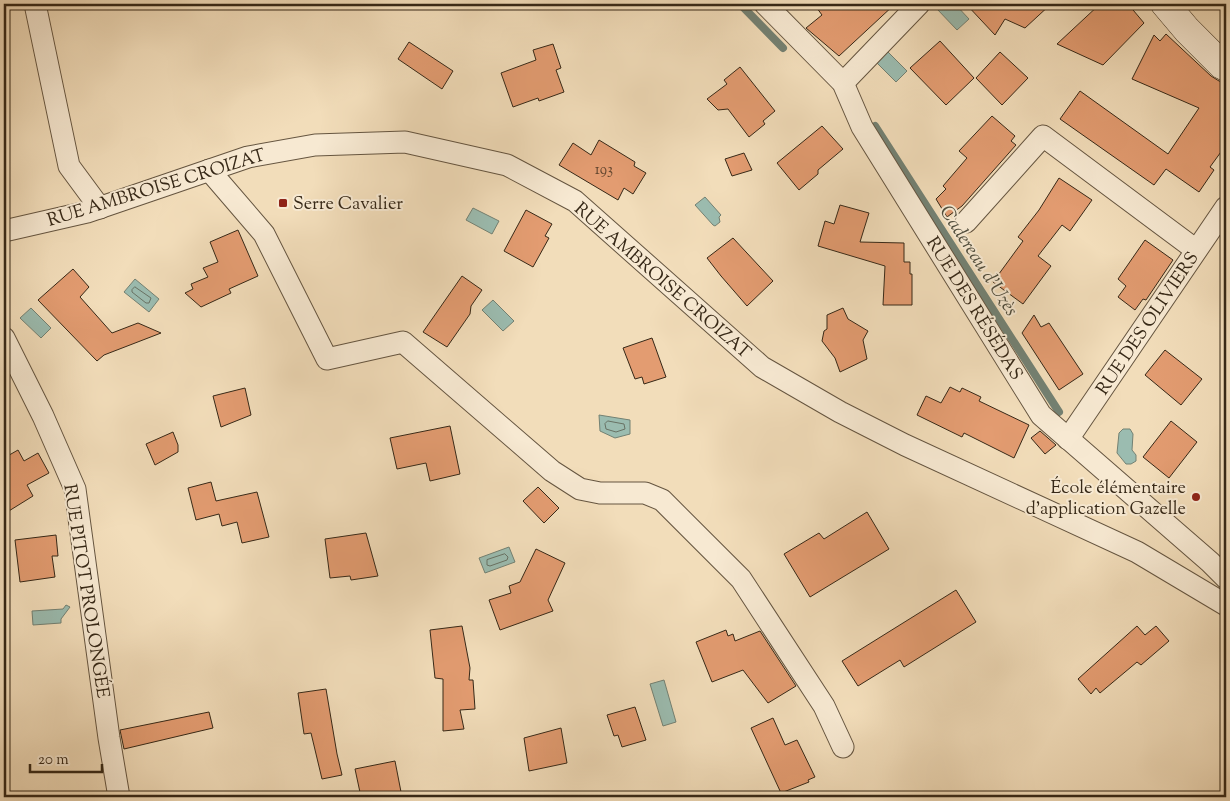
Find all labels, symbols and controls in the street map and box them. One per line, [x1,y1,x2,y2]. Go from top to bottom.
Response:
street label: RUE AMBROISE CROIZAT [44,143,269,235]
house number: 193 [595,160,613,181]
place label: Serre Cavalier [293,192,403,218]
marker: Serre Cavalier [277,197,289,209]
street label: RUE AMBROISE CROIZAT [568,197,756,366]
water label: Cadereau d'Uzès [932,201,1024,322]
street label: RUE DES RÉSÉDAS [919,232,1028,386]
street label: RUE DES OLIVIERS [1091,247,1206,401]
place label: École élémentaire d'application Gazelle [1026,476,1186,523]
street label: RUE PITOT PROLONGÉE [55,482,115,700]
marker: École élémentaire d'application Gazelle [1190,491,1202,503]
scale bar [30,741,102,773]
text: 20 m [38,750,69,771]

